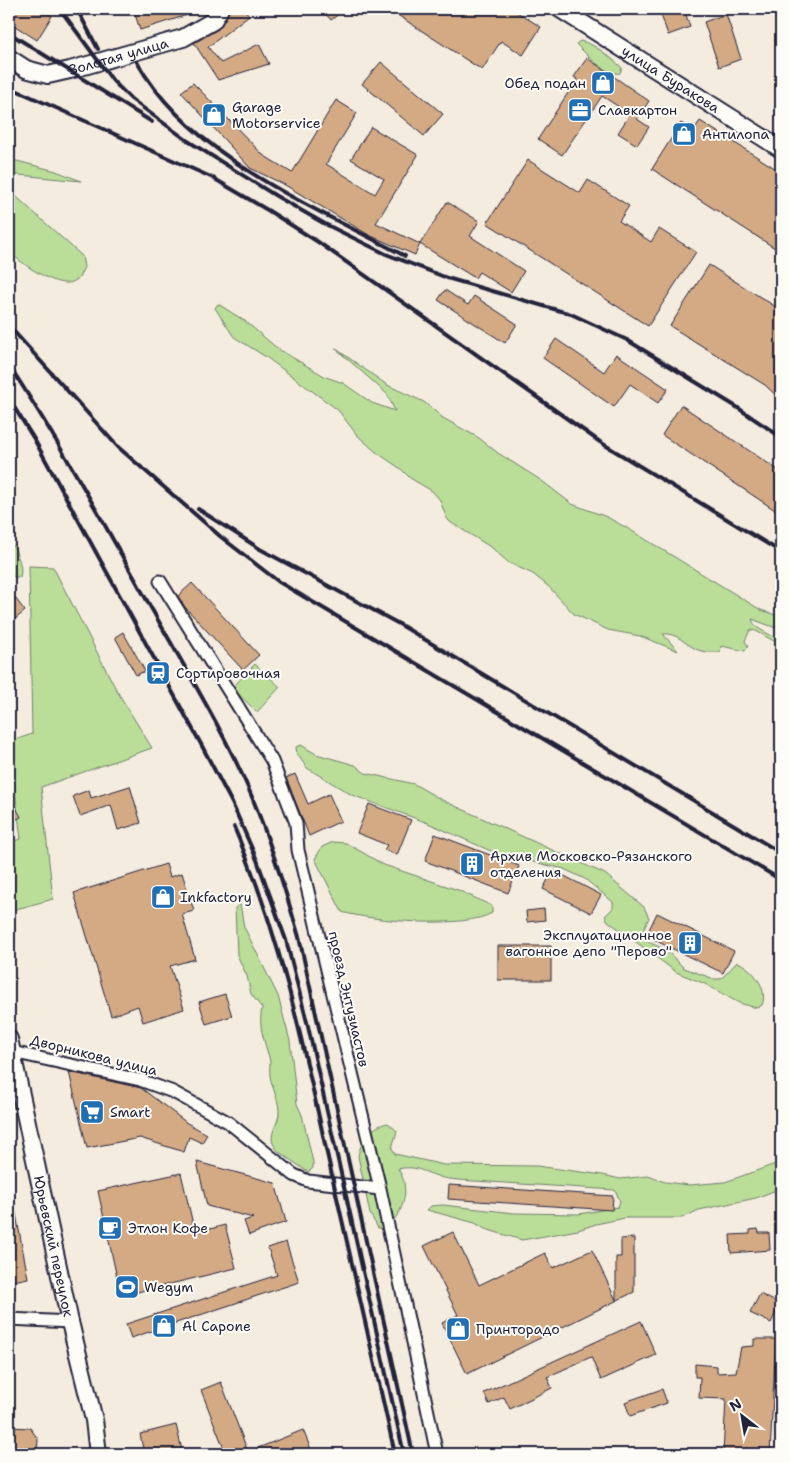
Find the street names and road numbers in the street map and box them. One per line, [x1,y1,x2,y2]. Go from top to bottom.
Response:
street label: Золотая улица [67,34,171,79]
street label: улица Буракова [618,41,723,117]
street label: проезд Энтузиастов [325,929,373,1069]
street label: Дворникова улица [29,1030,160,1080]
street label: Юрьевский переулок [30,1174,78,1319]

